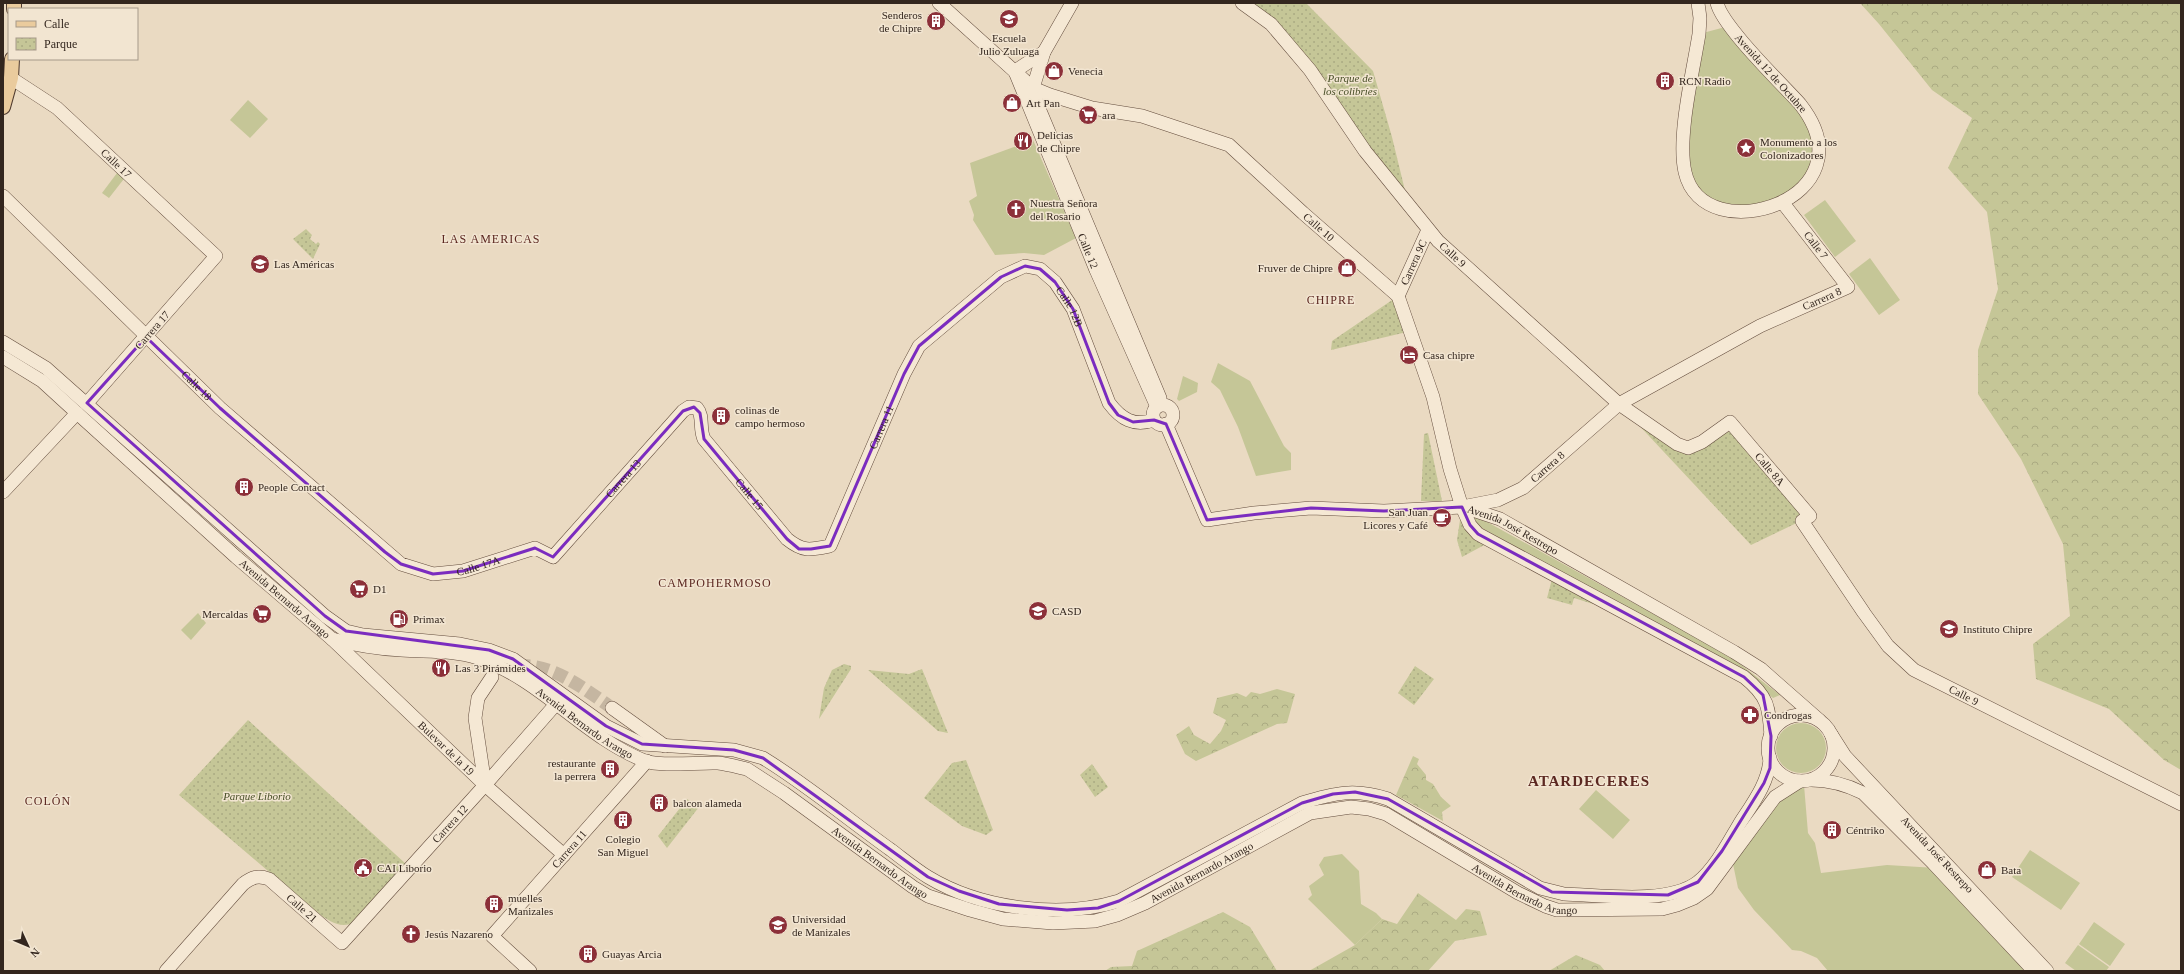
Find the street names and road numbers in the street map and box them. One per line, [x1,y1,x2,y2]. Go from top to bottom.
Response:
street label: Avenida 12 de Octubre [1733,31,1809,115]
street label: Calle 17 [99,146,134,181]
street label: Calle 10 [1301,210,1337,244]
street label: Calle 7 [1802,229,1831,261]
street label: Calle 12 [1076,231,1101,270]
street label: Carrera 9C [1398,238,1429,287]
street label: Calle 9 [1437,239,1469,270]
street label: Calle 12B [1054,284,1085,328]
street label: Carrera 8 [1801,285,1844,312]
street label: Carrera 17 [132,308,172,352]
street label: Calle 18 [179,368,215,403]
street label: Carrera 11 [866,403,896,451]
street label: Carrera 8 [1528,448,1567,485]
street label: Calle 8A [1753,450,1787,488]
street label: Carrera 13 [603,457,643,500]
street label: Calle 15 [733,476,766,512]
street label: Avenida José Restrepo [1466,503,1561,557]
street label: Calle 17A [456,554,502,578]
street label: Avenida Bernardo Arango [237,557,333,641]
street label: Calle 9 [1947,683,1981,708]
street label: Avenida Bernardo Arango [534,685,635,761]
street label: Bulevar de la 19 [416,719,477,778]
street label: Carrera 12 [430,802,470,845]
street label: Avenida José Restrepo [1899,814,1976,895]
street label: Avenida Bernardo Arango [829,824,931,901]
street label: Carrera 11 [549,828,589,870]
street label: Avenida Bernardo Arango [1148,839,1255,905]
street label: Avenida Bernardo Arango [1470,861,1578,916]
street label: Calle 21 [284,891,320,925]

